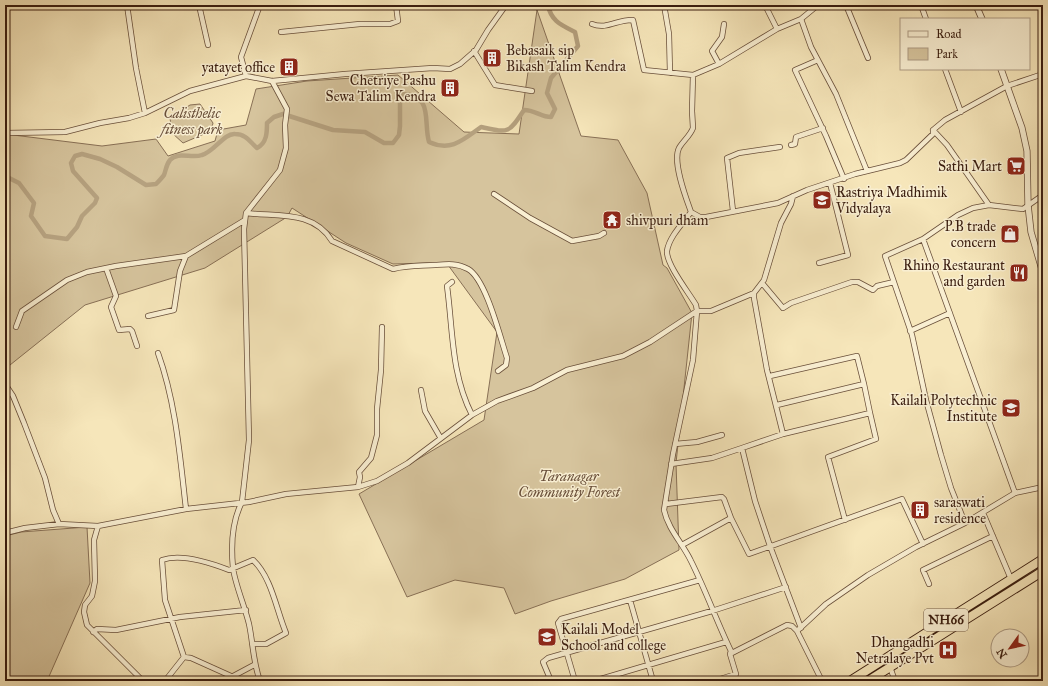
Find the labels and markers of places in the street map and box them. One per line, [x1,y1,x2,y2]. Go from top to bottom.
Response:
place label: Bebasaik sip Bikash Talim Kendra [506,42,626,75]
building icon: Bebasaik sip Bikash Talim Kendra [481,47,503,69]
building icon: yatayet office [278,56,300,78]
place label: yatayet office [202,59,275,76]
place label: Chetriye Pashu Sewa Talim Kendra [326,72,437,105]
building icon: Chetriye Pashu Sewa Talim Kendra [439,77,461,99]
supermarket icon: Sathi Mart [1005,155,1027,177]
place label: Sathi Mart [938,158,1002,175]
place label: Rastriya Madhimik Vidyalaya [835,184,948,217]
school or university icon: Rastriya Madhimik Vidyalaya [811,189,833,211]
temple icon: shivpuri dham [601,209,623,231]
place label: shivpuri dham [626,212,709,229]
place label: P.B trade concern [944,218,996,251]
shop icon: P.B trade concern [999,223,1021,245]
place label: Rhino Restaurant and garden [903,257,1005,290]
restaurant icon: Rhino Restaurant and garden [1008,262,1030,284]
place label: Kailali Polytechnic Institute [890,392,997,425]
school or university icon: Kailali Polytechnic Institute [1000,397,1022,419]
place label: saraswati residence [934,494,986,527]
building icon: saraswati residence [909,499,931,521]
place label: Kailali Model School and college [561,621,666,654]
school or university icon: Kailali Model School and college [536,626,558,648]
place label: Dhangadhi Netralaye Pvt [856,634,934,667]
hospital icon: Dhangadhi Netralaye Pvt [937,639,959,661]

